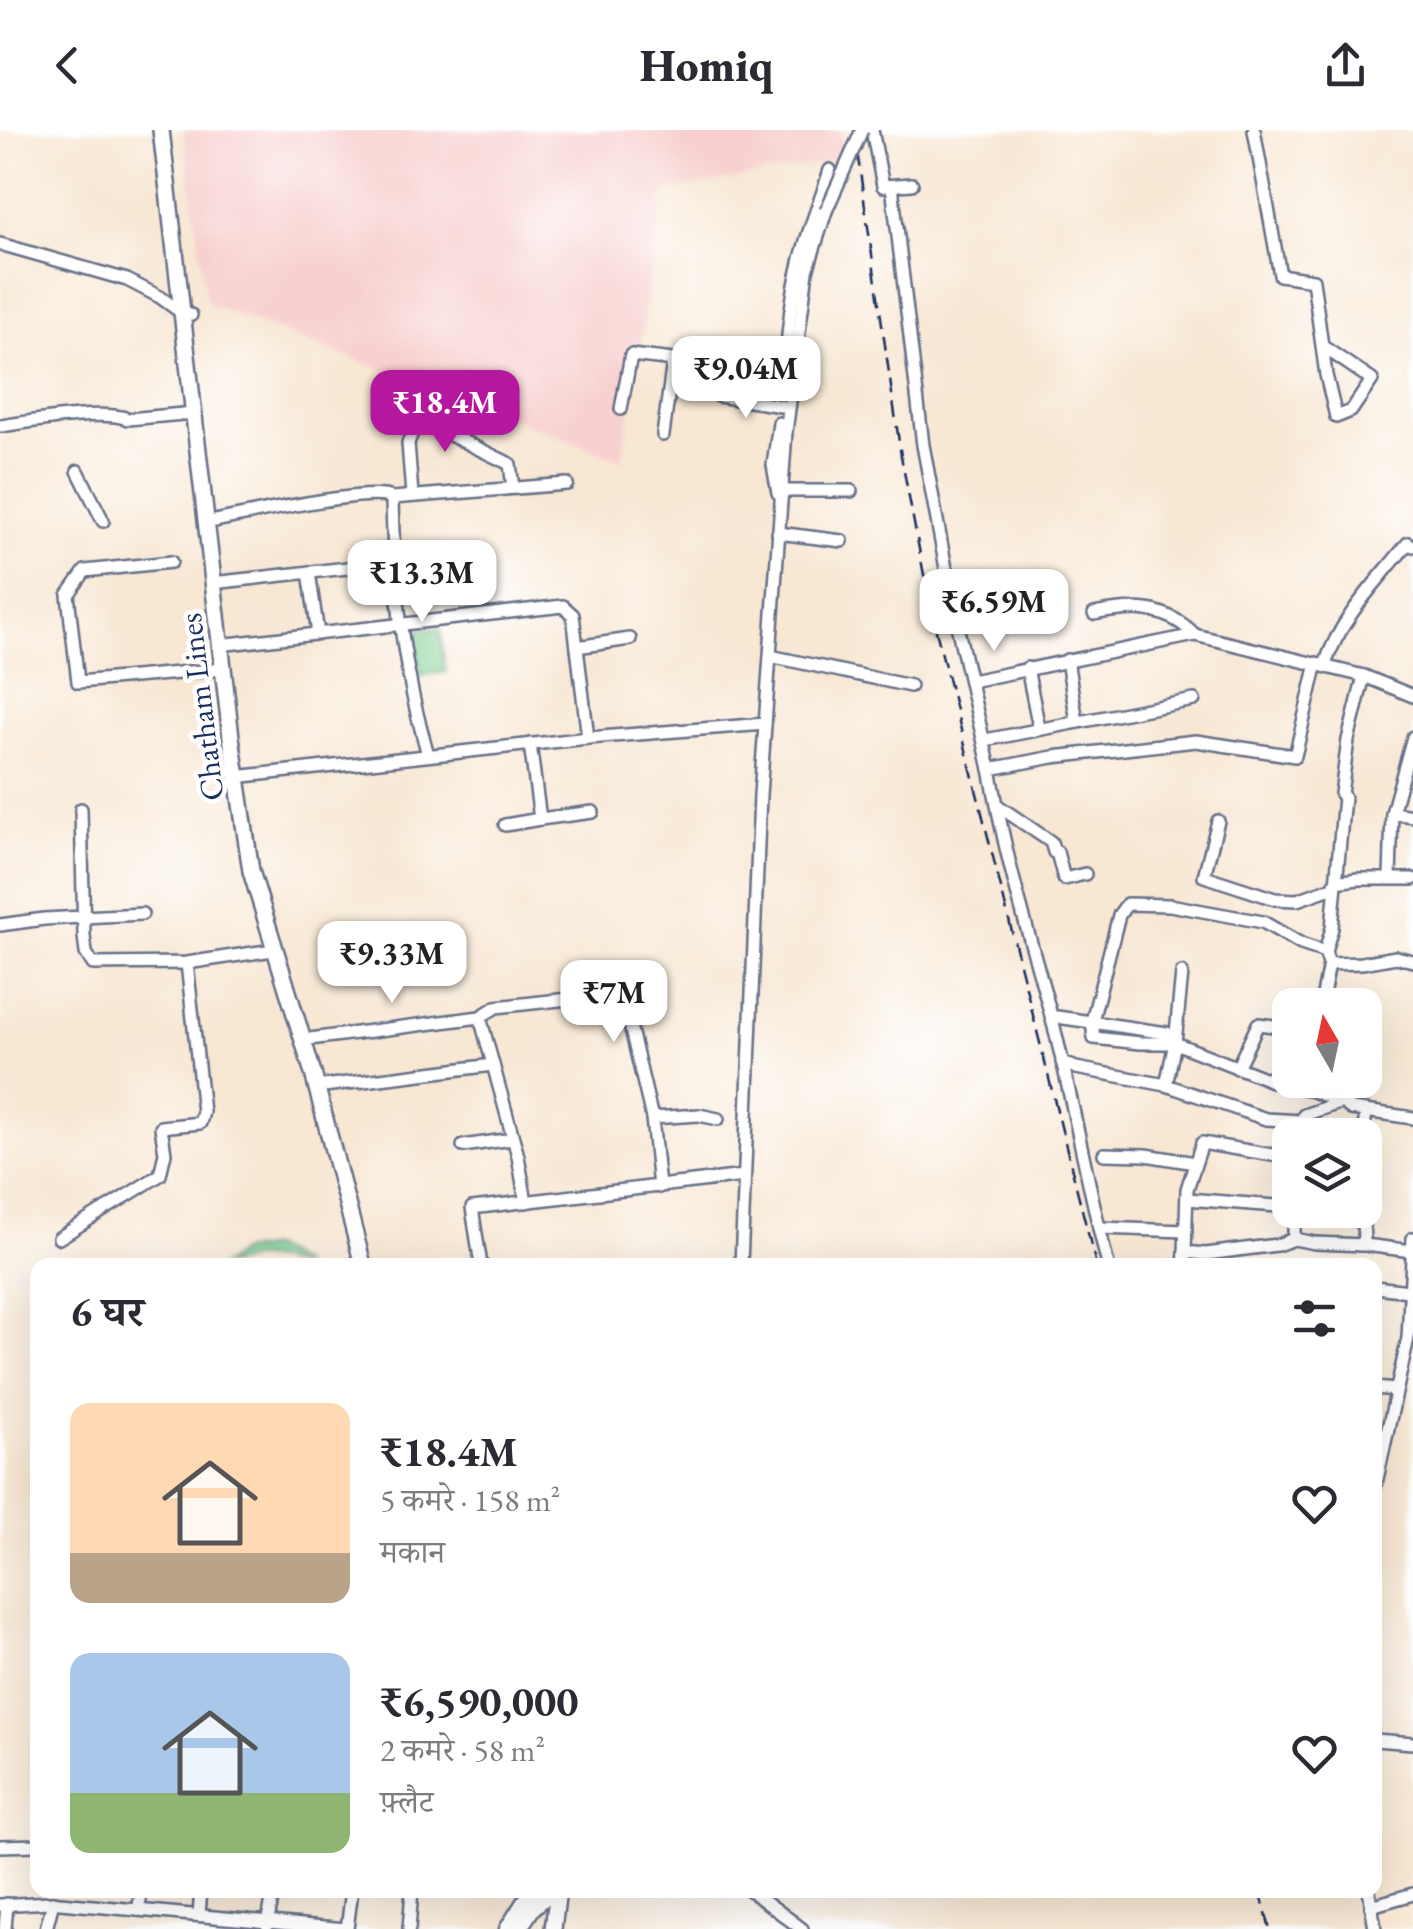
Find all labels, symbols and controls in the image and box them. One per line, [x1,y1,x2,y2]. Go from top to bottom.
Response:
text: Homiq [640,36,773,94]
icon: back [40,38,95,93]
icon: share [1318,38,1373,93]
pin: ₹9.04M [665,336,827,421]
text: ₹9.04M [694,347,798,389]
pin: ₹18.4M [364,370,526,455]
text: ₹18.4M [393,381,497,423]
pin: ₹13.3M [341,540,503,625]
text: ₹13.3M [370,551,474,593]
pin: ₹6.59M [913,569,1075,654]
text: ₹6.59M [942,580,1046,622]
street label: Chatham Lines [169,611,233,803]
pin: ₹9.33M [311,921,473,1006]
text: ₹9.33M [340,932,444,974]
pin: ₹7M [566,960,662,1045]
text: ₹7M [582,971,646,1013]
north arrow [1272,988,1382,1098]
map controls [1272,988,1382,1228]
button: layers [1272,1118,1382,1228]
text: 6 घर [70,1284,144,1339]
icon: filters [1287,1291,1342,1346]
text: ₹18.4M [380,1424,518,1479]
icon: home [150,1443,270,1563]
icon: heart [1287,1476,1342,1531]
text: 5 कमरे · 158 m² [380,1479,560,1521]
text: मकान [380,1531,445,1573]
text: ₹6,590,000 [380,1674,578,1729]
icon: home [150,1693,270,1813]
icon: heart [1287,1726,1342,1781]
text: 2 कमरे · 58 m² [380,1729,545,1771]
text: फ़्लैट [380,1781,433,1823]

